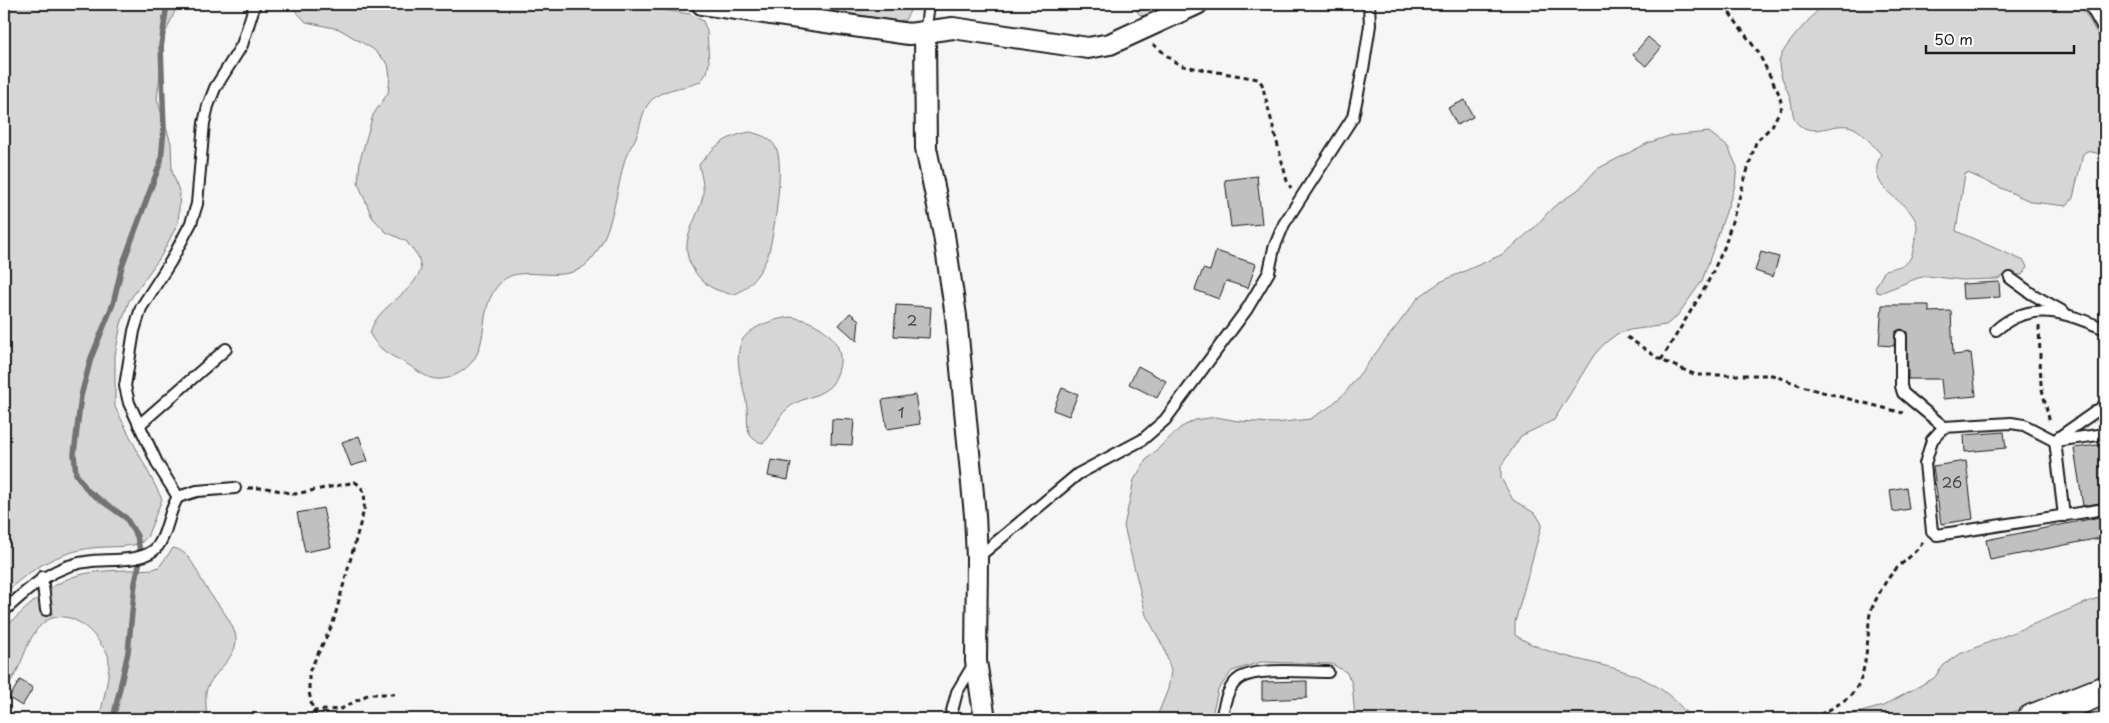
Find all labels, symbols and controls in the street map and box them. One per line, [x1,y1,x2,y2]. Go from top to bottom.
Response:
scale bar [1926,22,2074,54]
text: 50 m [1934,27,1973,50]
house number: 2 [907,308,917,331]
house number: 1 [898,400,904,423]
house number: 26 [1942,470,1962,493]

